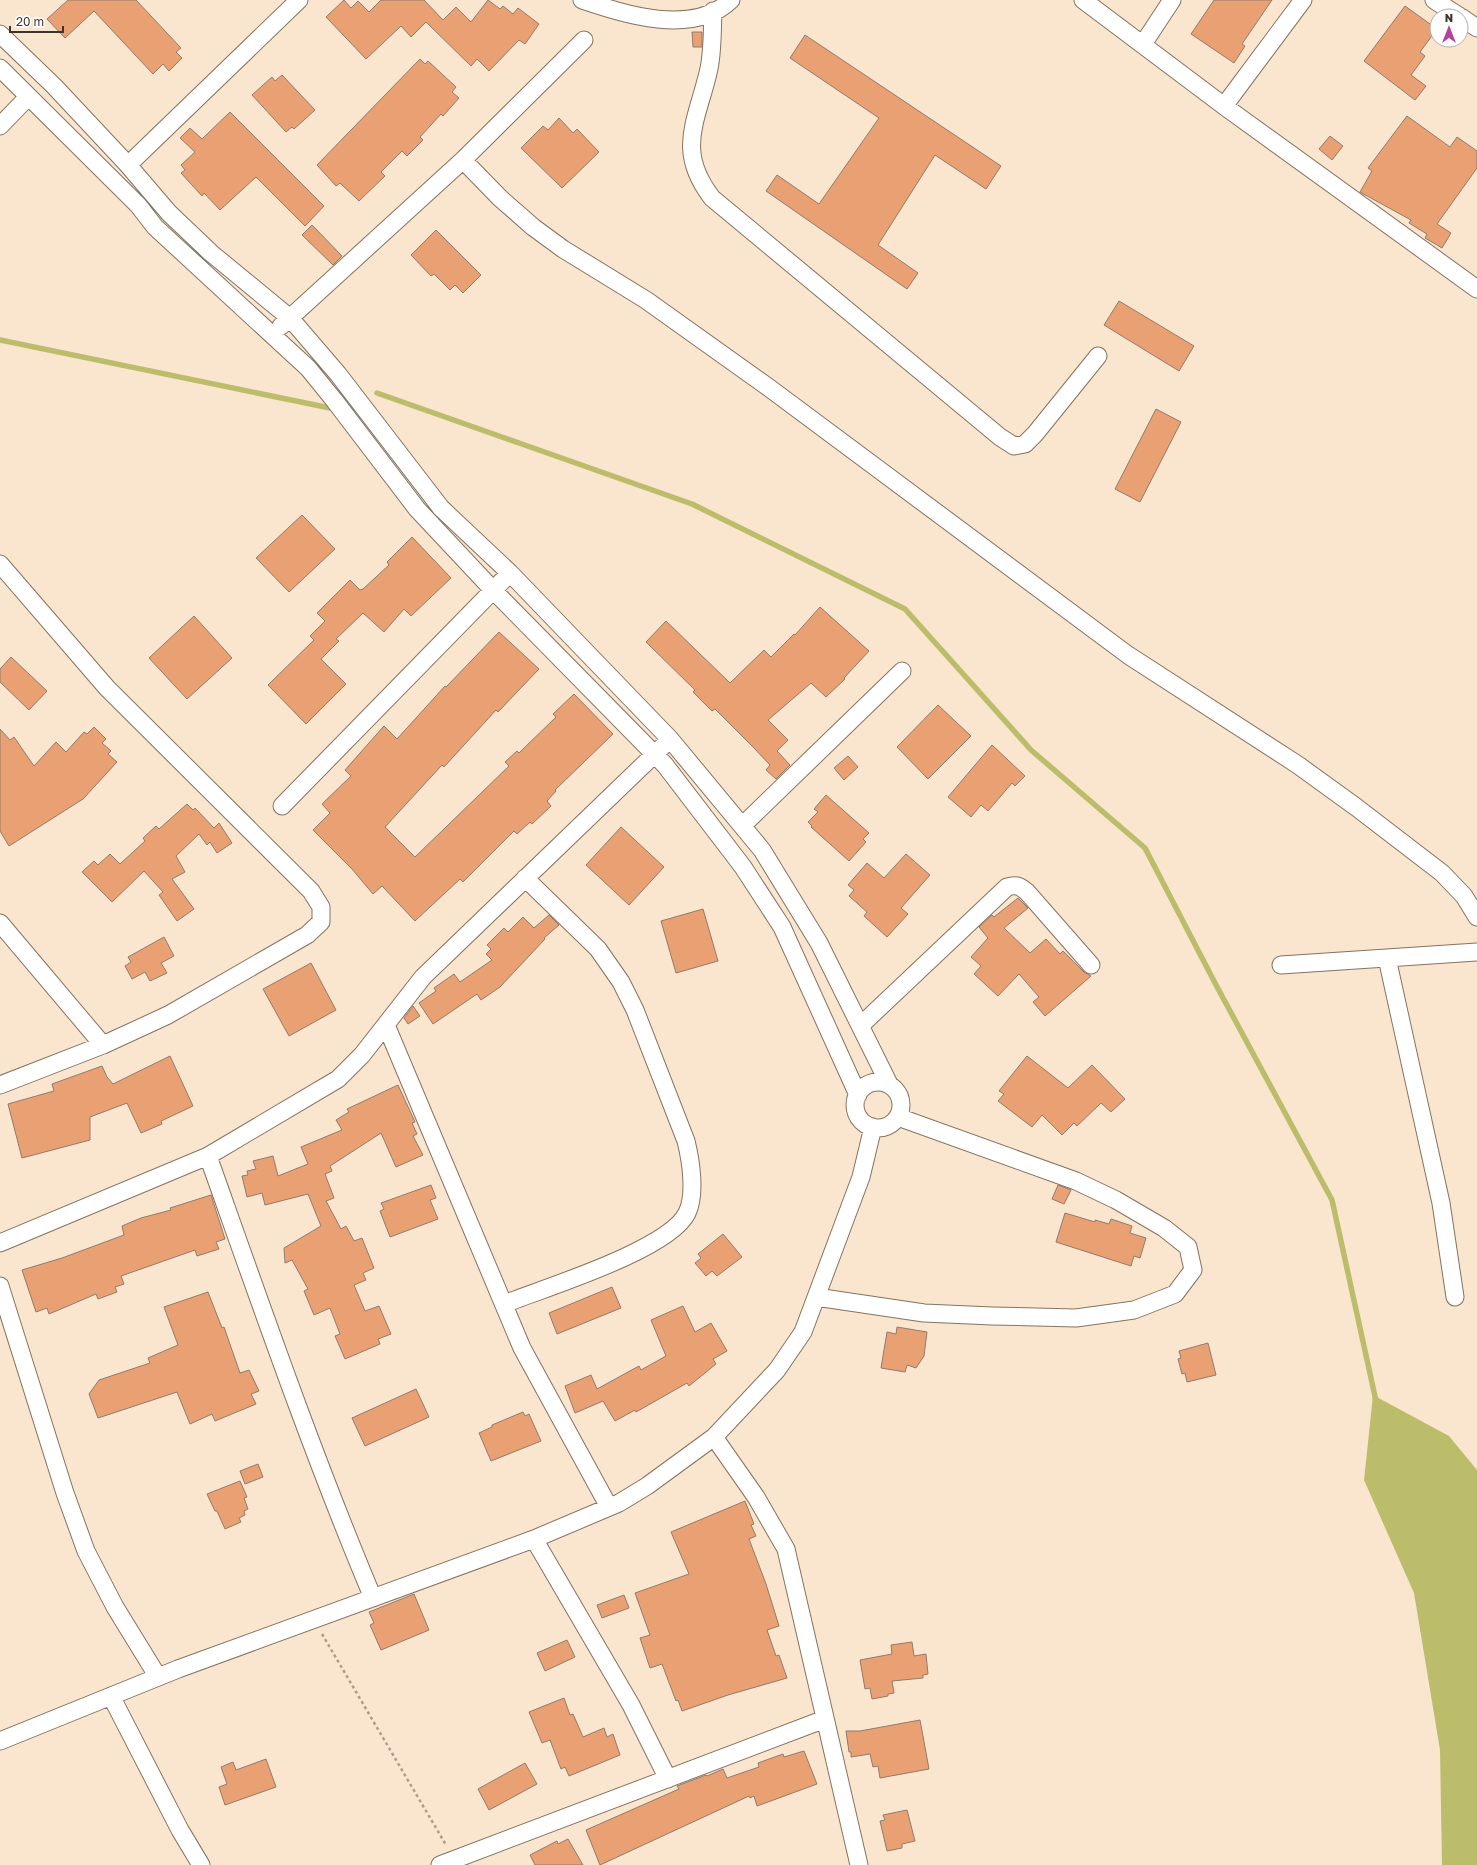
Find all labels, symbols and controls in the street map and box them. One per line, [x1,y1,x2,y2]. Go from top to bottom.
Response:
scale bar [10,8,63,34]
north arrow [1429,8,1469,48]
text: N [1445,11,1453,24]
text: 20 m [16,14,44,29]

